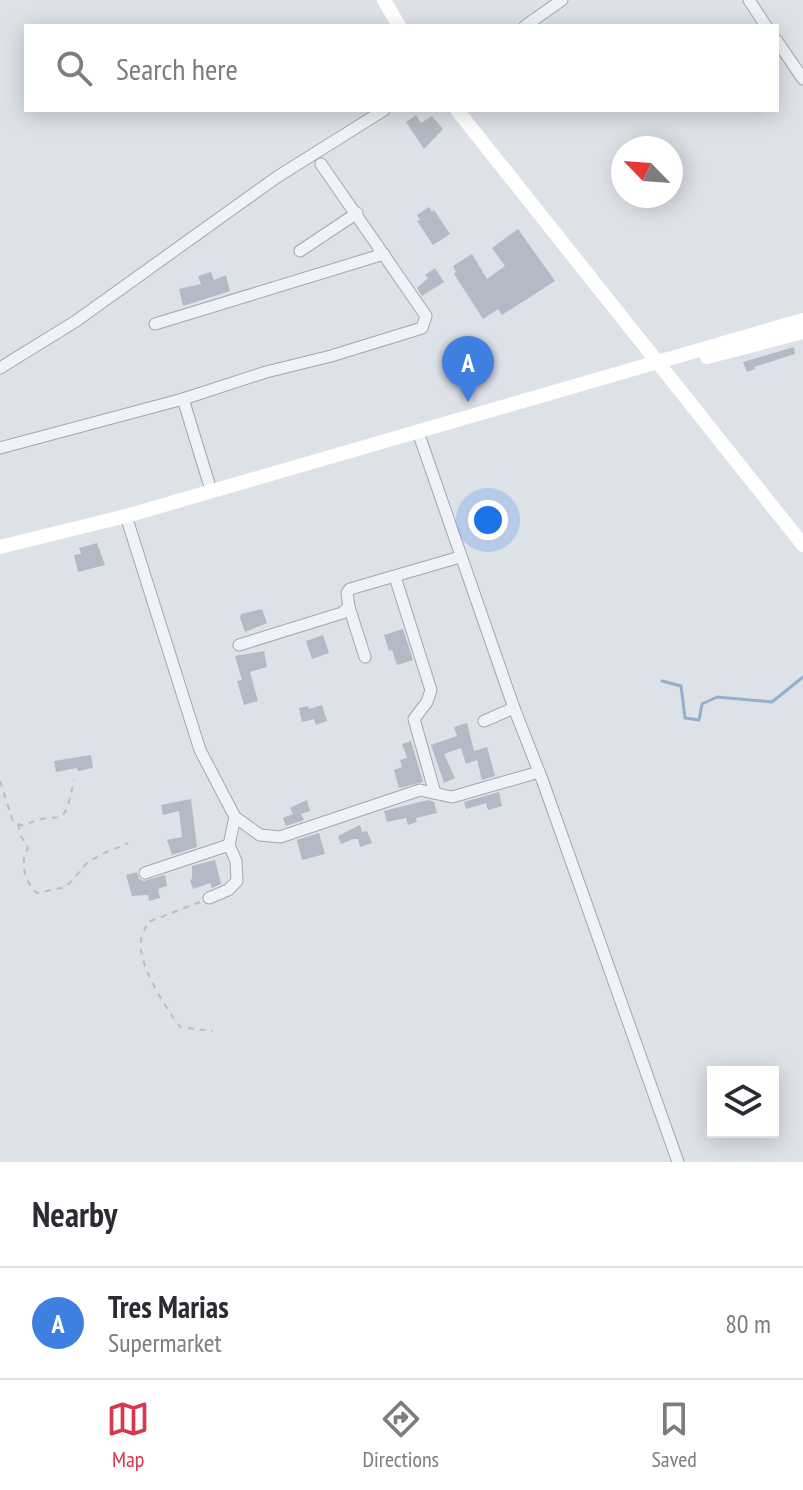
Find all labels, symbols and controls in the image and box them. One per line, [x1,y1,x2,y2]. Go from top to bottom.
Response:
search box [24,24,779,112]
icon: search [52,46,96,90]
text: Search here [116,49,238,88]
north arrow [611,136,683,208]
pin: A [442,336,494,402]
your location [468,500,508,540]
map controls [707,1066,779,1138]
button: layers [707,1066,779,1138]
text: Nearby [32,1192,117,1236]
text: Tres Marias [108,1287,229,1326]
text: A [51,1307,65,1340]
text: 80 m [725,1307,771,1340]
text: Supermarket [108,1326,222,1359]
tab: Map [106,1397,150,1473]
tab: Directions [363,1397,439,1473]
tab: Saved [651,1397,697,1473]

